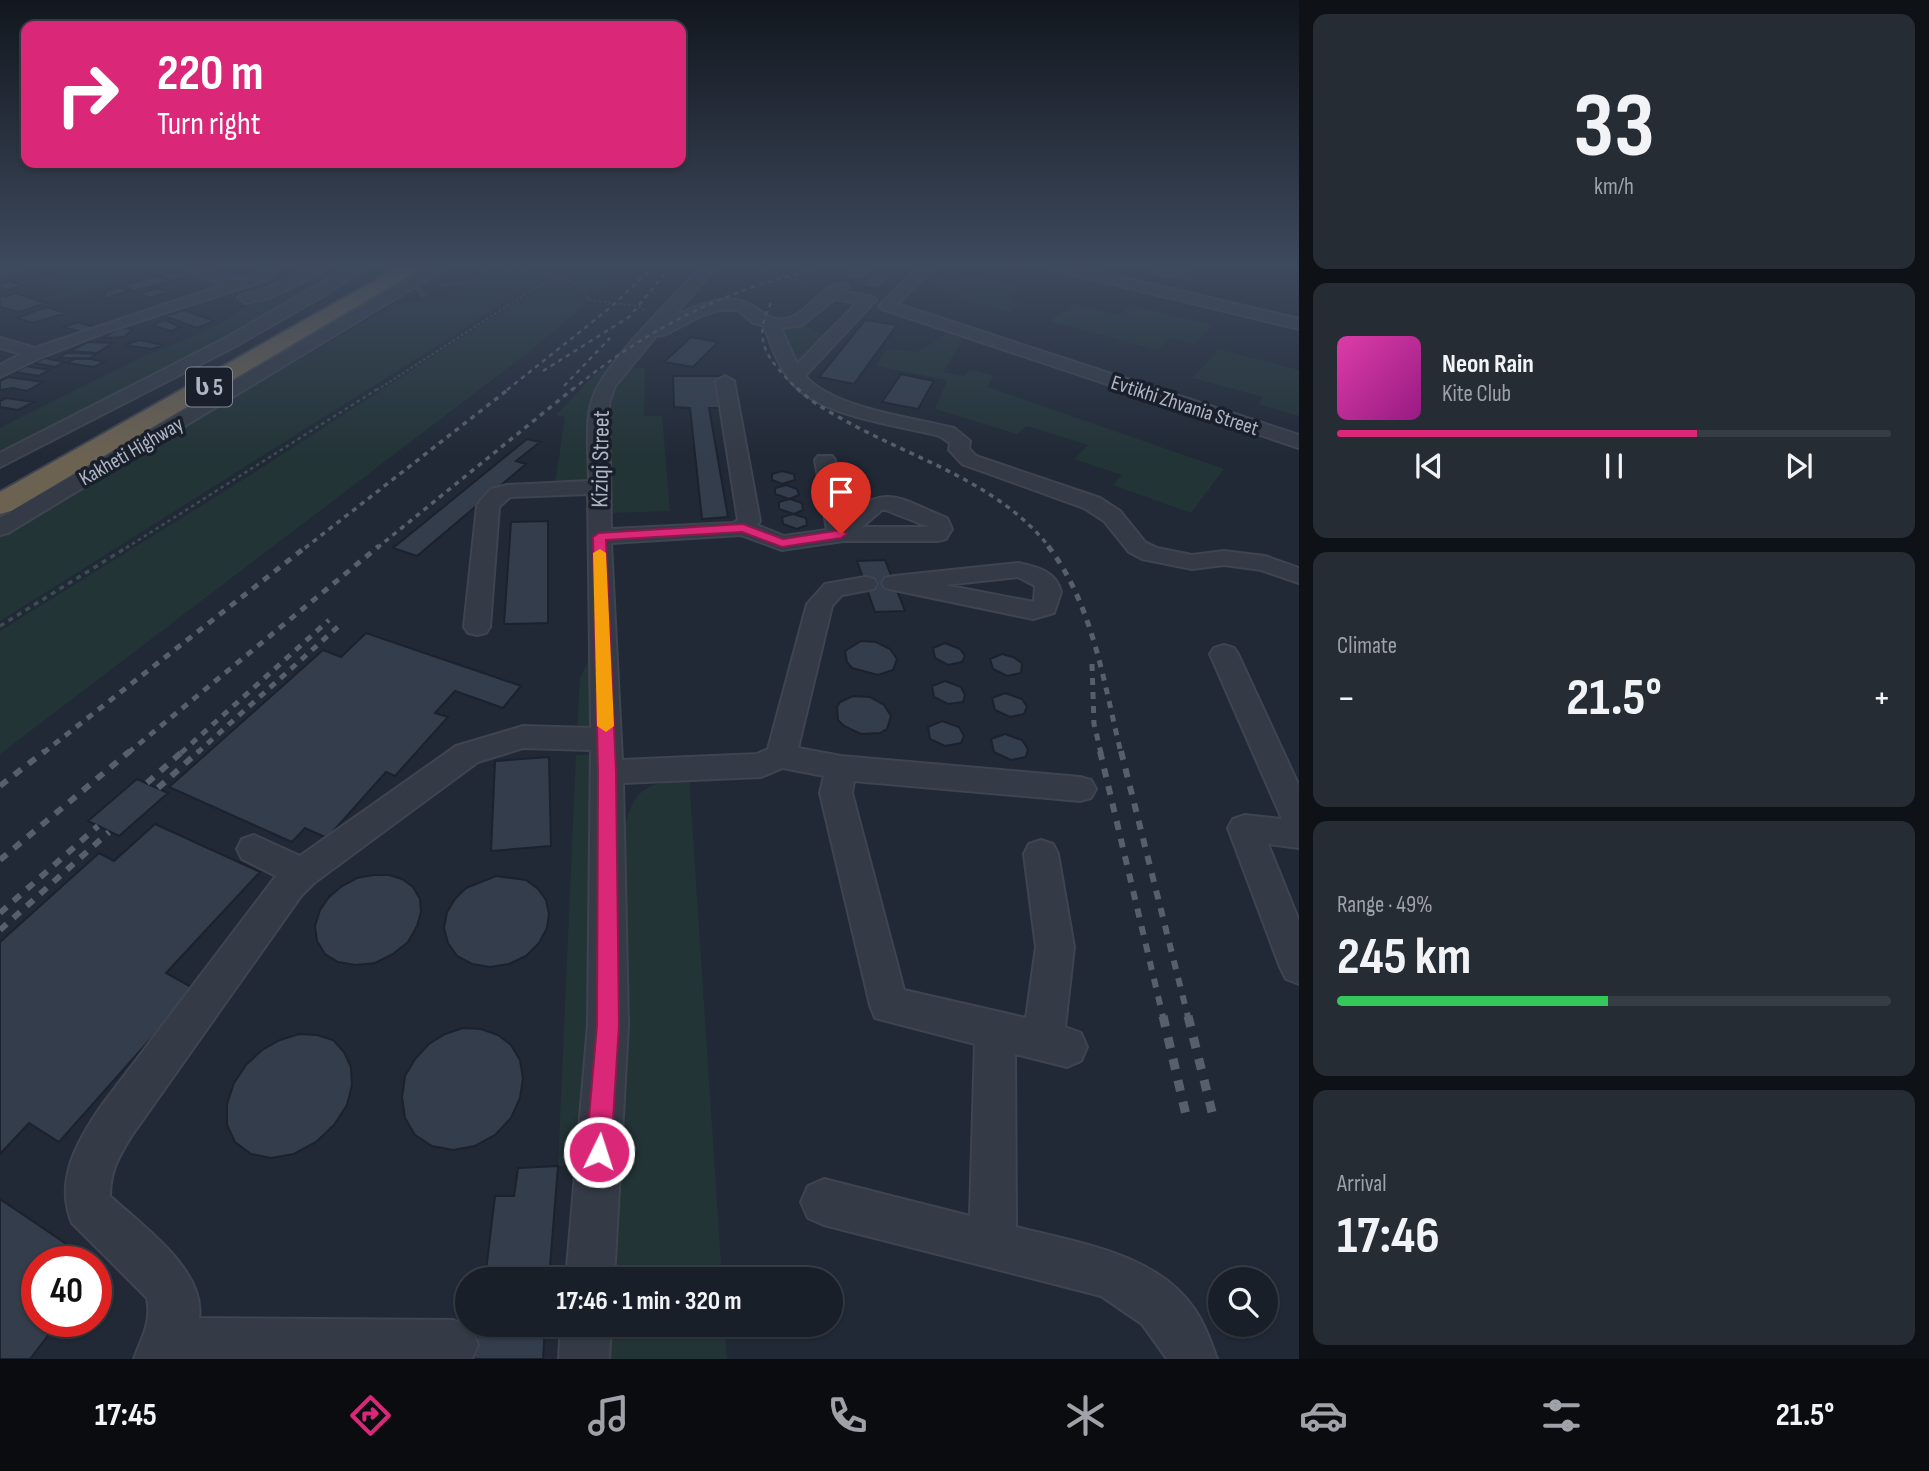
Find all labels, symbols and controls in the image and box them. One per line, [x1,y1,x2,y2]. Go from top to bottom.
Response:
text: 220 m [157,45,263,104]
icon: right [42,49,133,140]
text: 33 [1573,73,1655,182]
text: Turn right [157,105,261,144]
text: km/h [1594,173,1634,201]
text: Neon Rain [1442,349,1534,380]
road number: ს 5 [186,368,232,406]
street label: Evtikhi Zhvania Street [1108,370,1262,441]
text: Kite Club [1442,380,1511,408]
street label: Kiziqi Street [585,410,616,508]
street label: Kakheti Highway [75,412,188,491]
icon: previous [1410,447,1448,485]
icon: pause [1595,447,1633,485]
icon: next [1780,447,1818,485]
pin [811,462,871,534]
icon: arrive [822,473,860,511]
text: Climate [1337,632,1397,660]
text: 21.5° [1566,667,1662,730]
text: − [1337,676,1356,721]
text: + [1872,676,1891,721]
text: Range · 49% [1337,891,1433,919]
text: 245 km [1337,926,1471,989]
position arrow [562,1115,636,1189]
text: Arrival [1337,1170,1386,1198]
text: 17:46 [1337,1205,1440,1268]
speed limit sign: 40 [21,1246,112,1337]
map controls [1208,1267,1278,1337]
button: search [1208,1267,1278,1337]
text: 17:46 · 1 min · 320 m [556,1286,742,1317]
icon: directions [346,1391,395,1440]
icon: music [584,1391,633,1440]
icon: phone [823,1391,872,1440]
icon: climate [1061,1391,1110,1440]
icon: car [1299,1391,1348,1440]
icon: filters [1537,1391,1586,1440]
text: 17:45 [95,1396,157,1435]
text: 21.5° [1776,1396,1834,1435]

